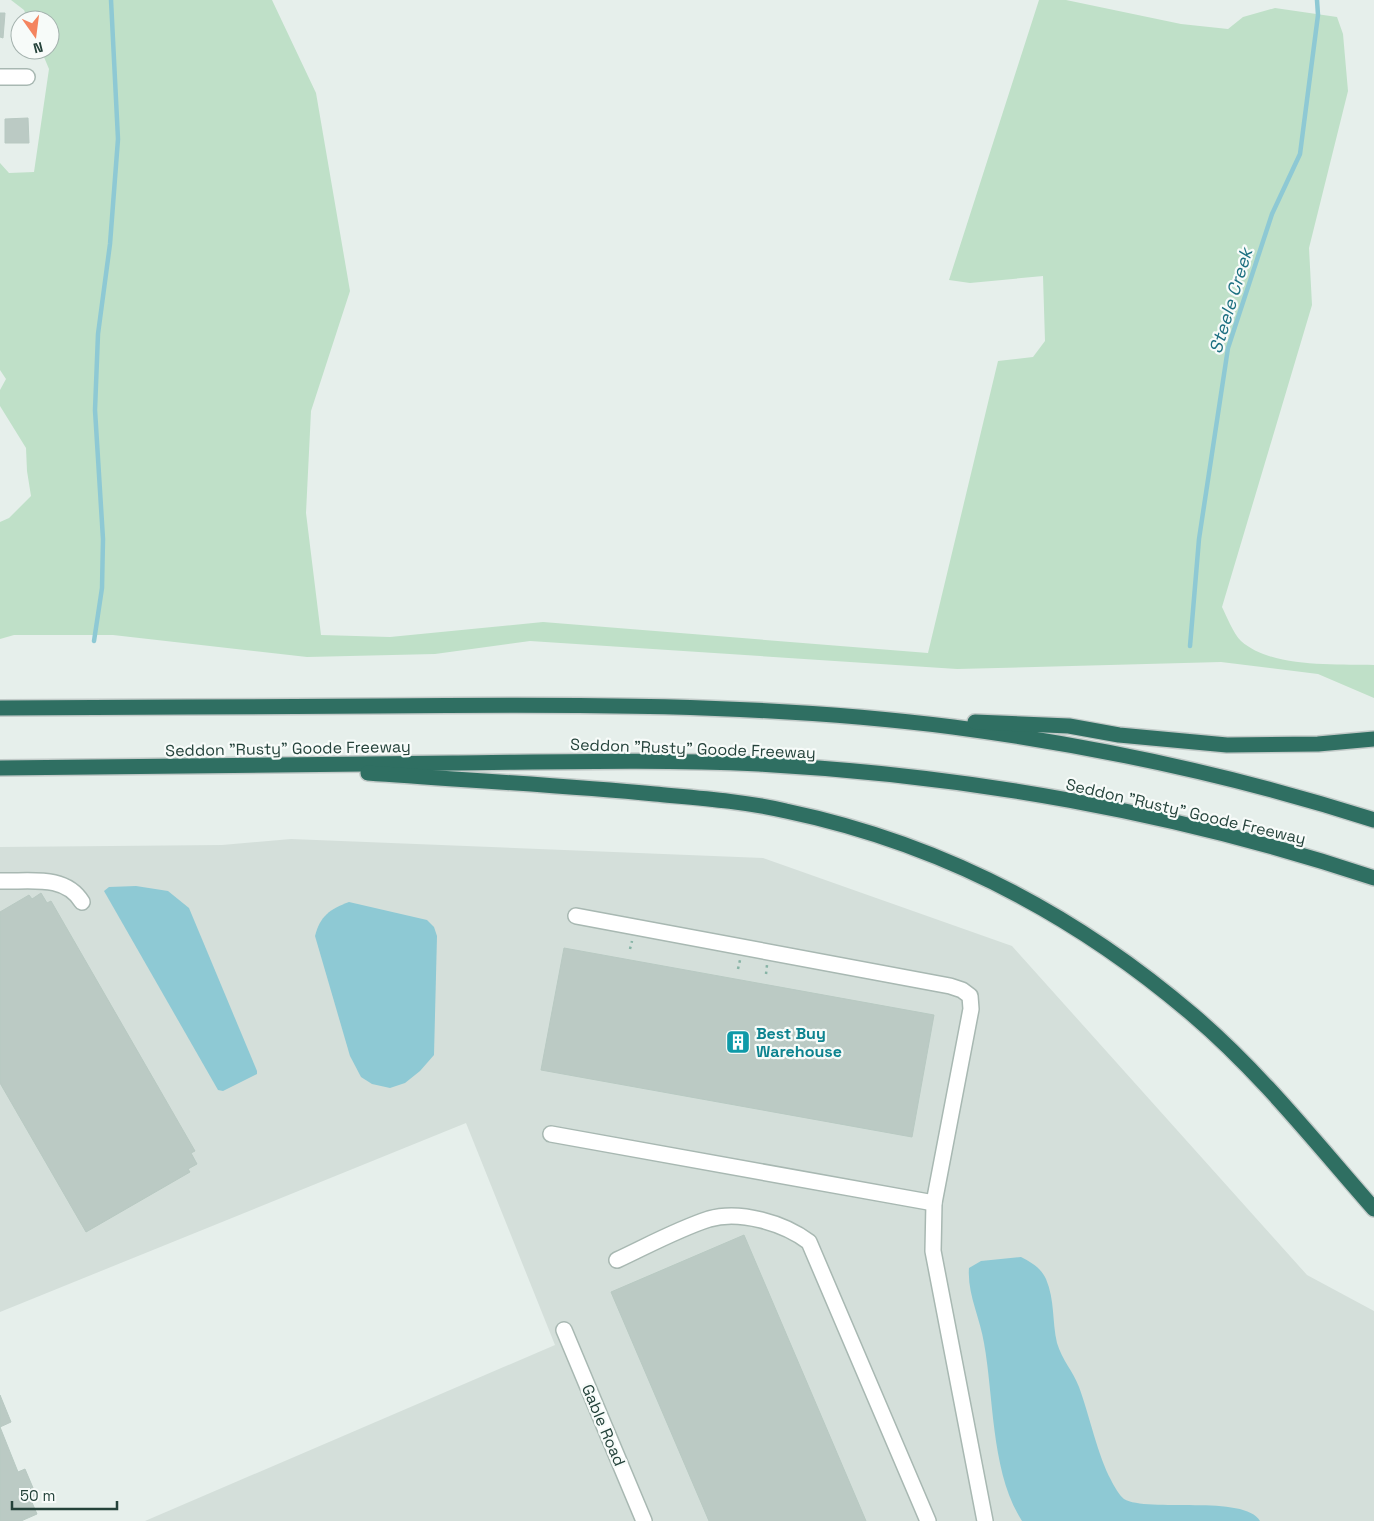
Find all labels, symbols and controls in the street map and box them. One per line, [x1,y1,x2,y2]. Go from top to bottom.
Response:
north arrow [10,10,60,60]
text: N [31,38,45,57]
water label: Steele Creek [1204,243,1258,356]
street label: Seddon "Rusty" Goode Freeway [570,734,816,763]
street label: Seddon "Rusty" Goode Freeway [165,736,411,761]
street label: Seddon "Rusty" Goode Freeway [1064,774,1308,849]
place label: Best Buy Warehouse [756,1023,842,1062]
building icon: Best Buy Warehouse [725,1029,751,1055]
street label: Gable Road [577,1381,630,1469]
scale bar [12,1478,118,1510]
text: 50 m [20,1486,55,1505]

